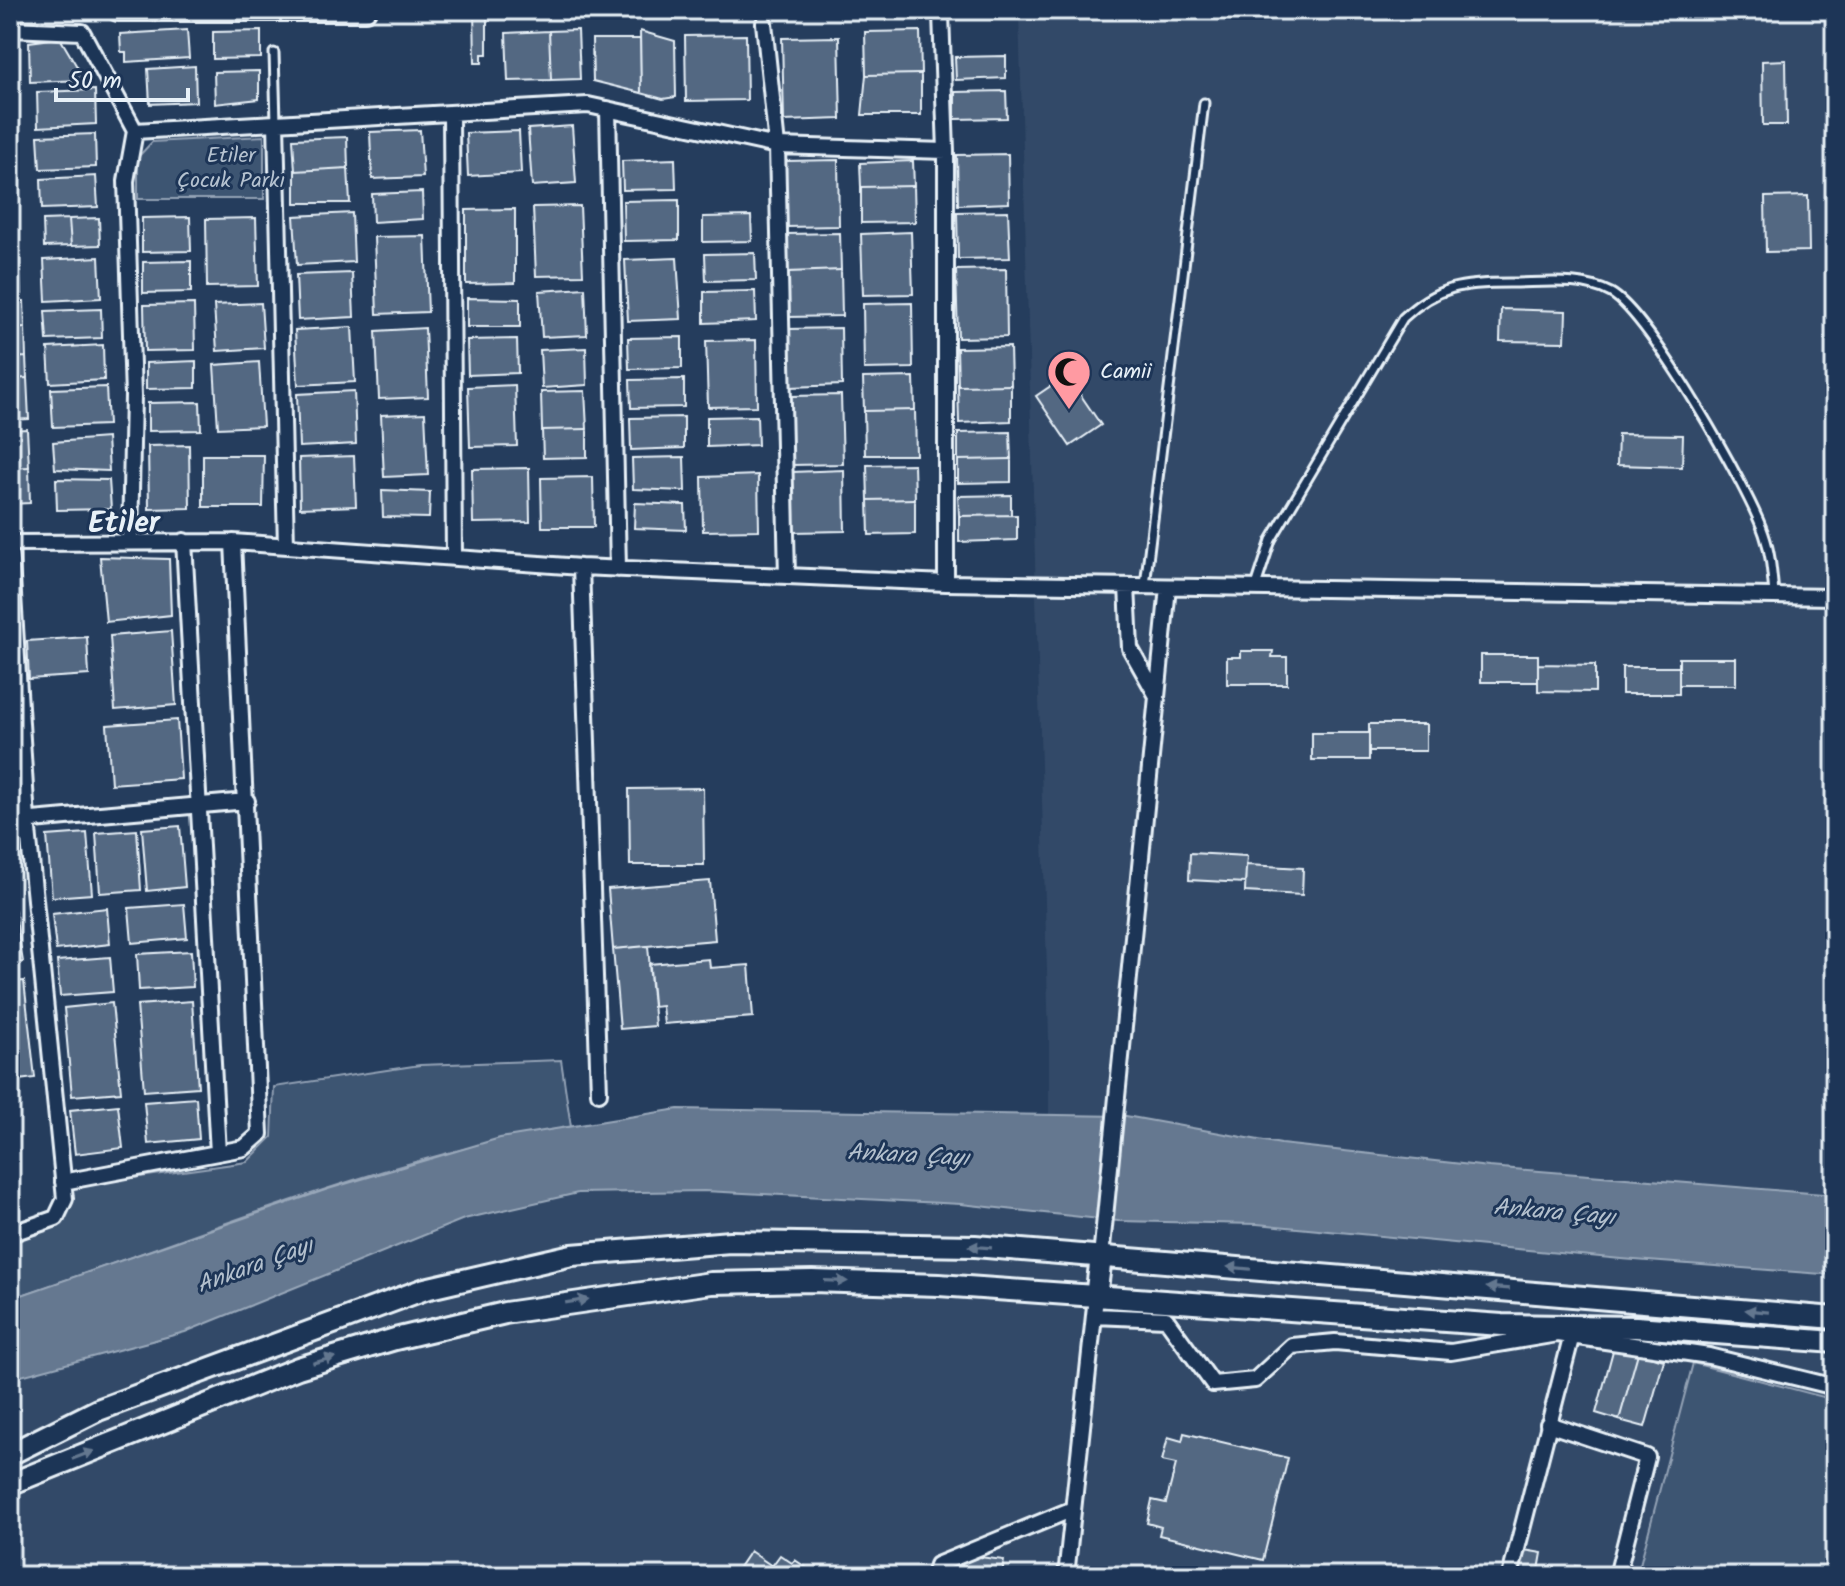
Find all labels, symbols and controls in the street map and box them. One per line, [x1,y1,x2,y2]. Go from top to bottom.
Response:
scale bar [56,52,188,102]
text: 50 m [68,62,122,101]
park label: Etiler Çocuk Parkı [177,139,285,199]
mosque icon: Camii [1045,348,1093,411]
place label: Camii [1100,355,1152,390]
district label: Etiler [88,500,161,548]
water label: Ankara Çayı [846,1133,972,1179]
water label: Ankara Çayı [1492,1188,1618,1238]
water label: Ankara Çayı [191,1226,321,1305]
one-way arrow [967,1240,992,1253]
one-way arrow [1226,1262,1251,1275]
one-way arrow [824,1275,849,1288]
one-way arrow [1485,1281,1510,1294]
one-way arrow [565,1294,590,1307]
one-way arrow [1744,1304,1769,1317]
one-way arrow [313,1353,337,1366]
one-way arrow [71,1448,95,1461]

